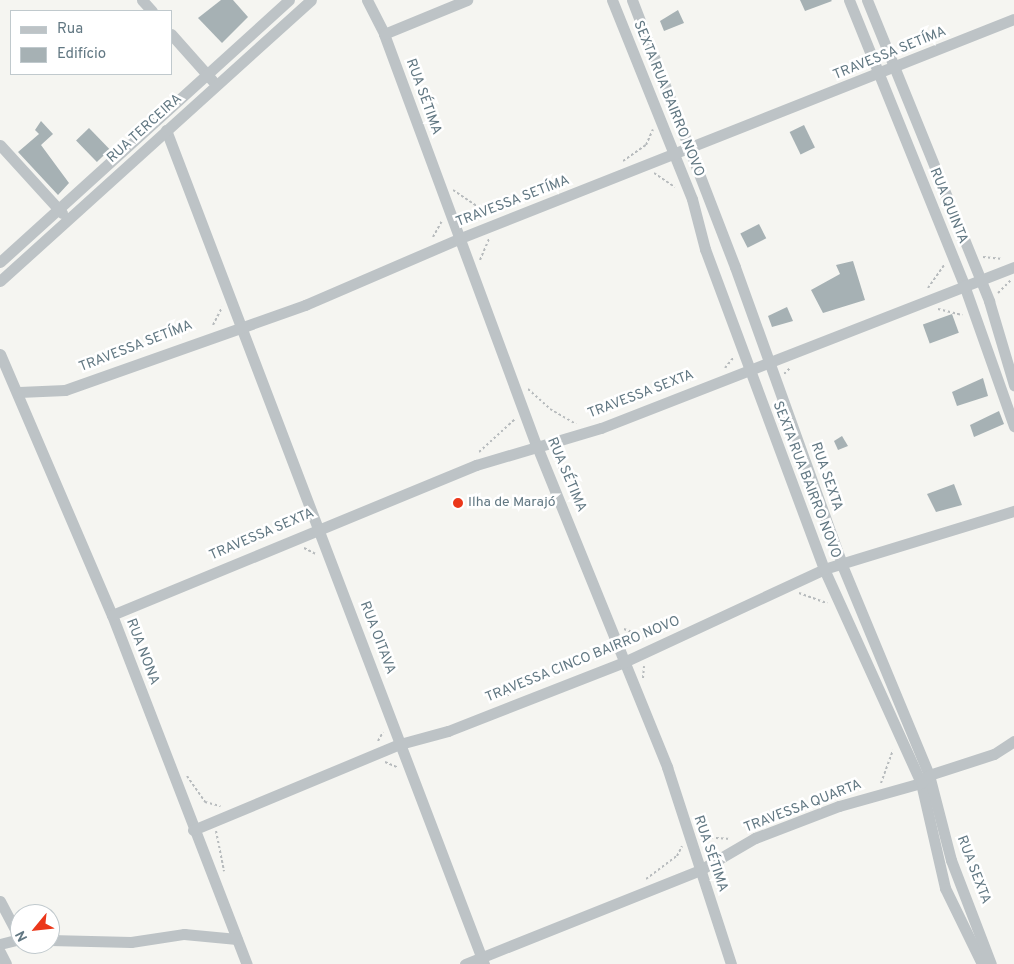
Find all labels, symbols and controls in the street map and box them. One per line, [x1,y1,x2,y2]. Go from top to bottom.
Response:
legend [10,10,172,75]
street label: SEXTA RUA BAIRRO NOVO [629,18,707,180]
text: Rua [57,20,83,39]
street label: TRAVESSA SETÍMA [831,24,949,84]
text: Edifício [57,45,106,64]
street label: RUA SÉTIMA [401,56,445,138]
street label: RUA TERCEIRA [104,91,186,167]
street label: RUA QUINTA [925,165,971,247]
street label: TRAVESSA SETÍMA [454,173,572,231]
street label: TRAVESSA SETÍMA [77,318,195,376]
street label: TRAVESSA SEXTA [585,367,697,423]
street label: SEXTA RUA BAIRRO NOVO [768,399,844,561]
street label: RUA SÉTIMA [543,435,589,515]
street label: RUA SEXTA [806,440,846,514]
place label: Ilha de Marajó [468,495,556,511]
marker: Ilha de Marajó [452,497,464,509]
street label: TRAVESSA SEXTA [207,505,317,565]
street label: RUA OITAVA [355,599,399,677]
street label: TRAVESSA CINCO BAIRRO NOVO [483,613,683,707]
street label: RUA NONA [122,616,162,688]
street label: TRAVESSA QUARTA [742,777,864,837]
street label: RUA SÉTIMA [689,813,731,895]
street label: RUA SEXTA [952,833,994,907]
north arrow [10,904,60,954]
text: N [12,927,32,944]

